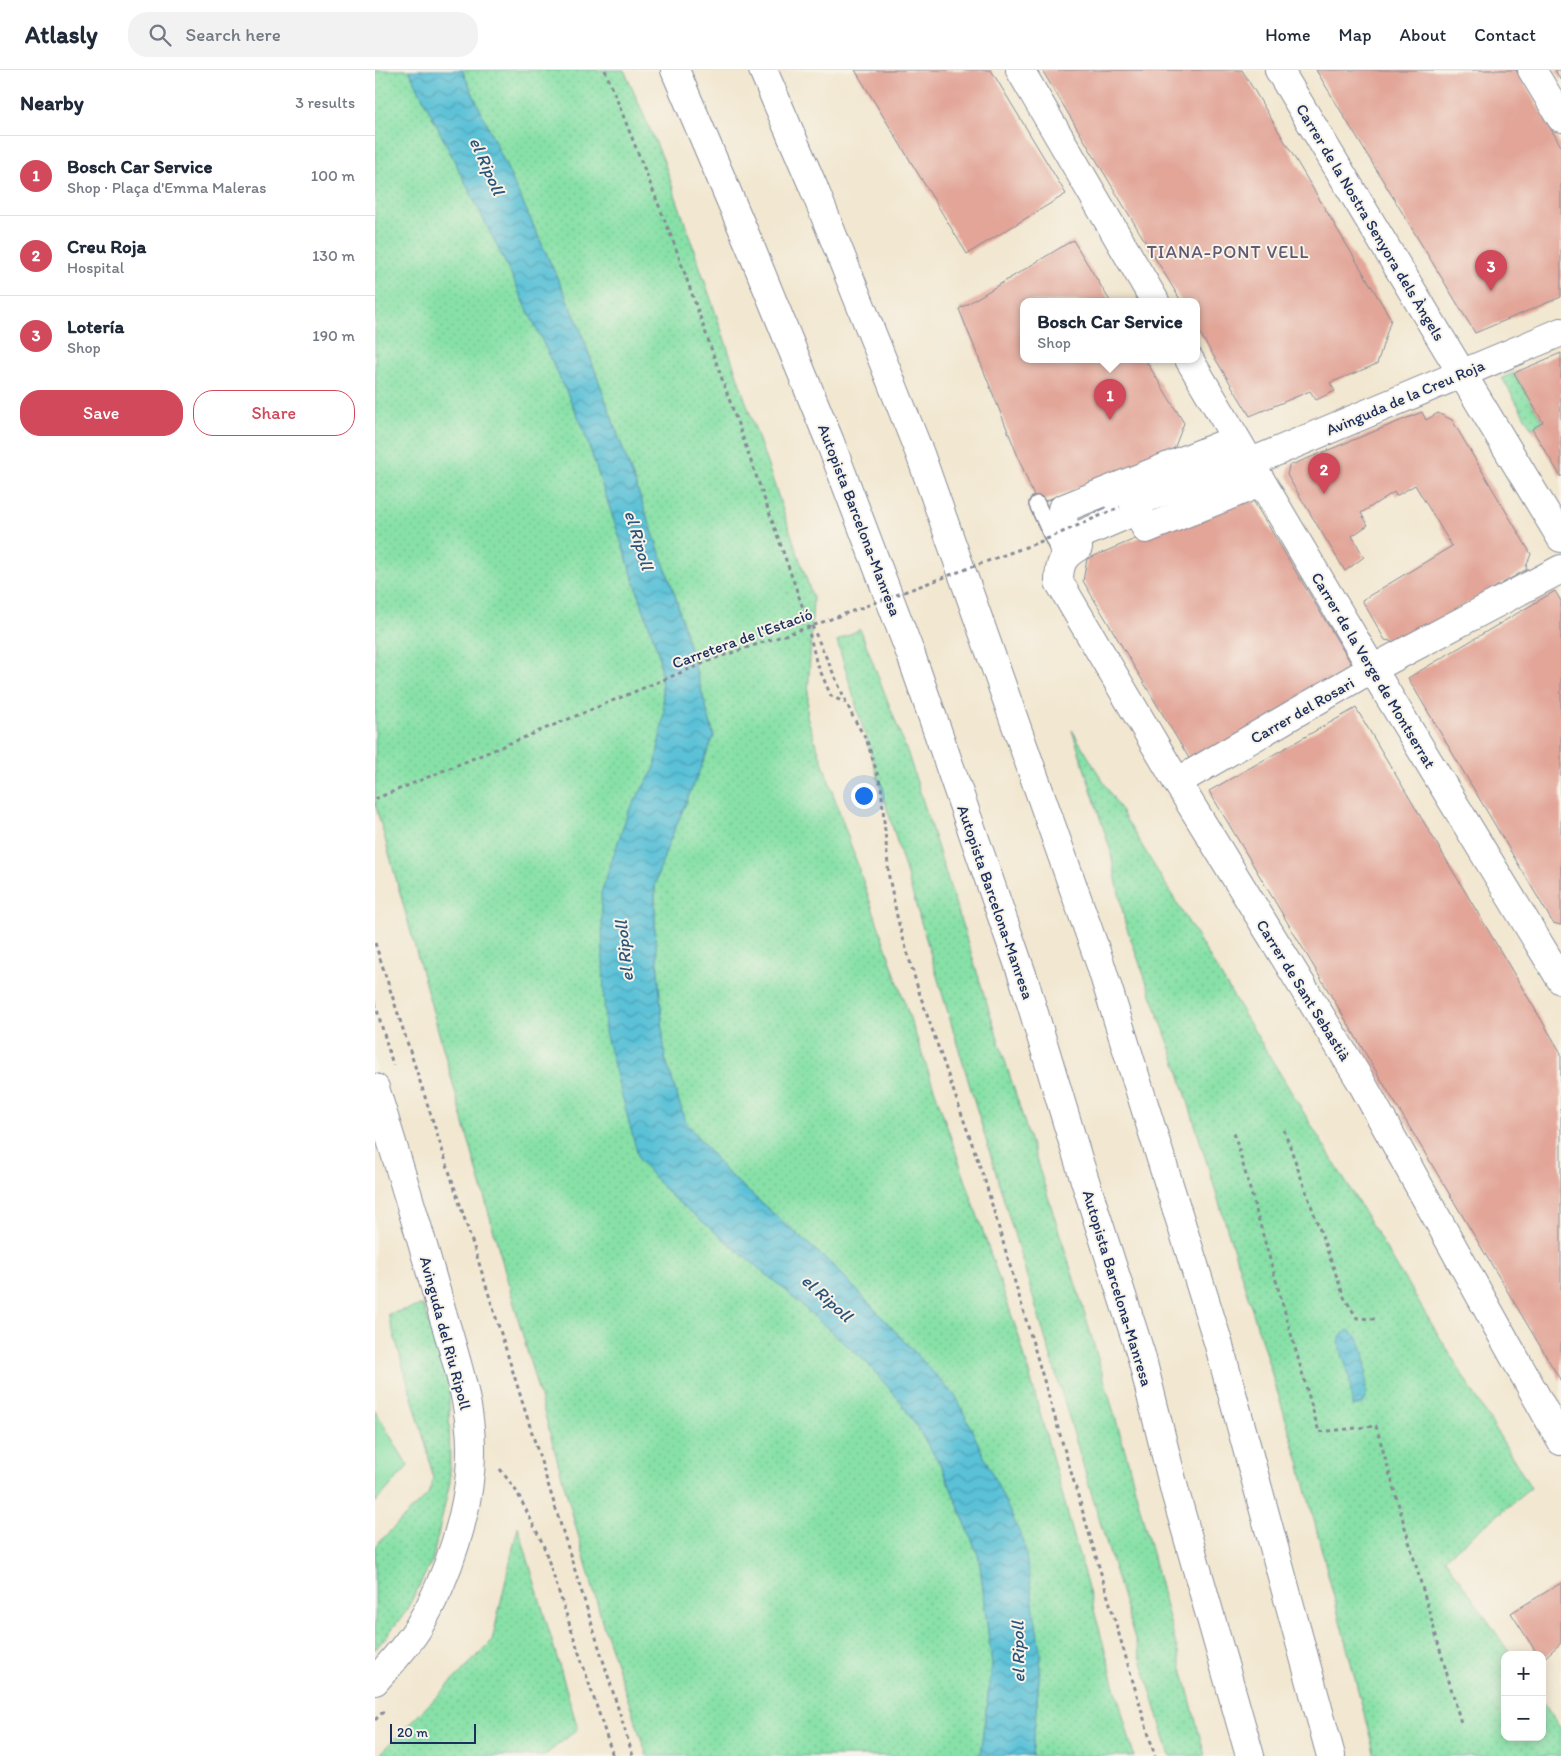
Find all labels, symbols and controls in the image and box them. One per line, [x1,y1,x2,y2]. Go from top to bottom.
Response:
search box [128,12,478,57]
text: Atlasly [25,20,98,49]
icon: search [146,21,174,49]
text: Search here [186,23,281,46]
text: Home [1265,24,1311,46]
text: Map [1339,24,1372,46]
text: About [1400,24,1446,46]
text: Contact [1474,24,1536,46]
text: Nearby [20,90,84,115]
text: 3 results [295,93,355,112]
street label: Carrer de la Nostra Senyora dels Àngels [1292,100,1449,344]
water label: el Ripoll [464,133,510,200]
text: Bosch Car Service [67,155,212,178]
text: 1 [32,166,40,185]
text: 100 m [311,166,355,185]
text: Shop · Plaça d'Emma Maleras [67,178,266,197]
text: Creu Roja [67,235,146,258]
district label: TIANA-PONT VELL [1147,241,1309,263]
text: 2 [32,246,40,265]
text: 130 m [312,246,355,265]
pin: 3 [1475,250,1507,291]
text: Hospital [67,258,124,277]
popup [1020,298,1200,363]
text: Bosch Car Service [1037,310,1183,333]
text: Lotería [67,315,124,338]
text: 3 [32,326,40,345]
text: 190 m [312,326,355,345]
text: Shop [1037,333,1071,352]
text: Shop [67,338,101,357]
street label: Avinguda de la Creu Roja [1323,355,1488,440]
pin: 1 [1094,379,1126,420]
button: Save [20,390,183,436]
button: Share [193,390,355,436]
street label: Autopista Barcelona-Manresa [814,421,905,619]
pin: 2 [1308,453,1340,494]
water label: el Ripoll [620,507,659,574]
street label: Carrer de la Verge de Montserrat [1307,569,1440,772]
street label: Carretera de l'Estació [669,604,815,673]
street label: Carrer del Rosari [1247,673,1357,748]
your location [851,783,877,809]
street label: Autopista Barcelona-Manresa [953,803,1038,1002]
street label: Carrer de Sant Sebastià [1252,916,1355,1065]
water label: el Ripoll [610,917,638,983]
street label: Autopista Barcelona-Manresa [1079,1188,1156,1389]
street label: Avinguda del Riu Ripoll [416,1254,475,1412]
water label: el Ripoll [797,1269,859,1328]
water label: el Ripoll [1006,1619,1030,1683]
map controls [1501,1651,1546,1741]
button: + [1501,1651,1546,1696]
button: − [1501,1696,1546,1741]
scale bar [390,1721,476,1744]
text: 20 m [397,1724,428,1741]

